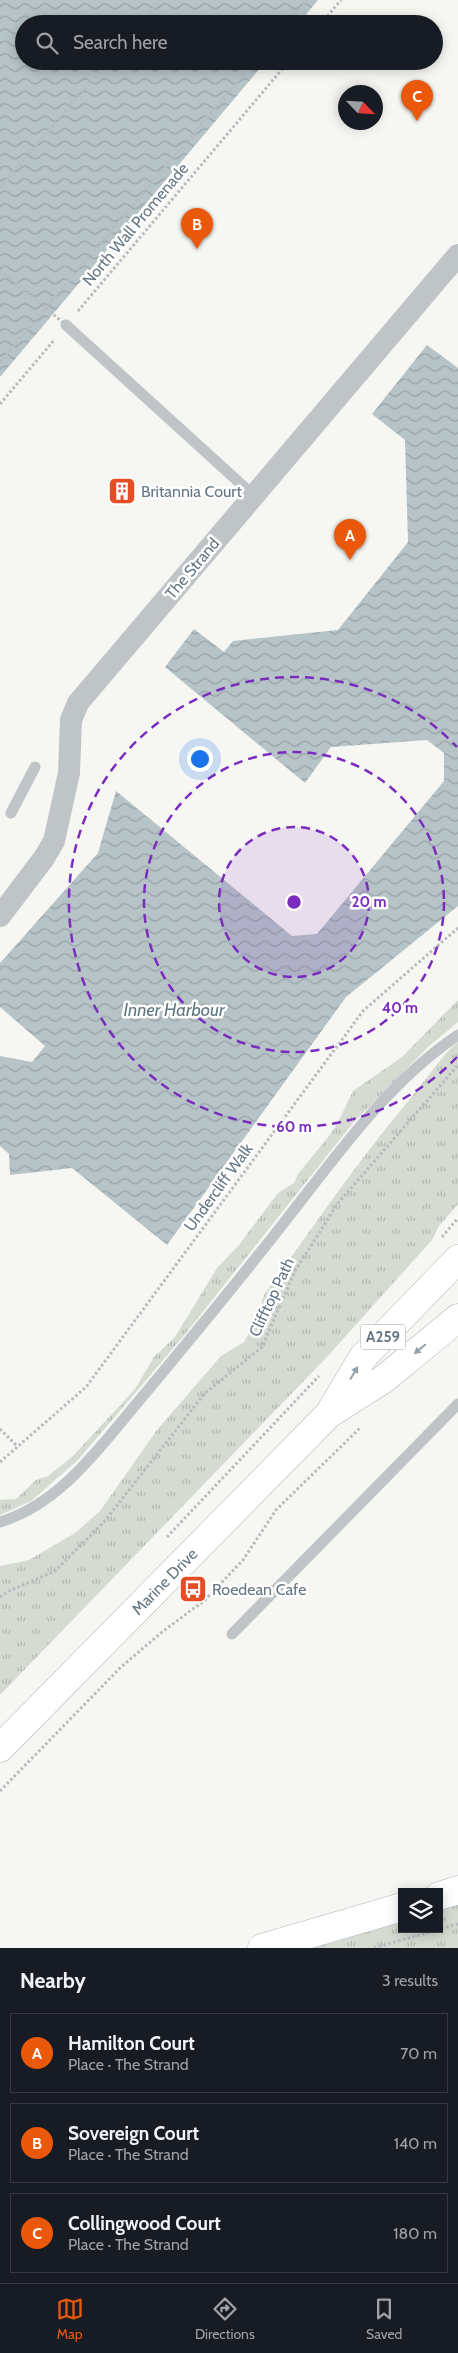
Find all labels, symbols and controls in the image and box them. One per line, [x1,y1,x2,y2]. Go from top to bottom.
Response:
search box [15,15,443,70]
icon: search [33,29,61,57]
text: Search here [73,31,167,54]
pin: C [401,80,433,121]
north arrow [338,85,383,130]
street label: North Wall Promenade [78,159,192,290]
pin: B [181,208,213,249]
building icon: Britannia Court [107,476,137,506]
place label: Britannia Court [141,482,242,501]
pin: A [334,519,366,560]
street label: The Strand [161,534,223,603]
your location [187,746,213,772]
centre of rings [285,893,303,911]
text: 20 m [352,893,386,911]
water label: Inner Harbour [124,999,226,1021]
text: 40 m [382,999,418,1017]
text: 60 m [276,1118,312,1136]
street label: Undercliff Walk [180,1139,257,1235]
street label: Clifftop Path [245,1255,298,1340]
road number: A259 [360,1324,406,1350]
one-way arrow [414,1343,427,1354]
one-way arrow [349,1366,358,1379]
street label: Marine Drive [128,1544,201,1619]
bus stop icon: Roedean Cafe [178,1574,208,1604]
place label: Roedean Cafe [212,1580,306,1599]
map controls [398,1888,443,1933]
button: layers [398,1888,443,1933]
text: Nearby [20,1968,86,1993]
text: 3 results [382,1971,438,1990]
text: Hamilton Court [68,2032,195,2055]
text: A [32,2044,42,2063]
text: 70 m [400,2044,437,2063]
text: Place · The Strand [68,2055,189,2074]
text: Sovereign Court [68,2122,199,2145]
text: B [32,2134,42,2153]
text: 140 m [394,2134,437,2153]
text: Place · The Strand [68,2145,189,2164]
text: Collingwood Court [68,2212,221,2235]
text: C [32,2224,42,2243]
text: 180 m [393,2224,437,2243]
text: Place · The Strand [68,2235,189,2254]
tab: Map [56,2295,84,2343]
tab: Directions [195,2295,255,2343]
tab: Saved [366,2295,402,2343]

